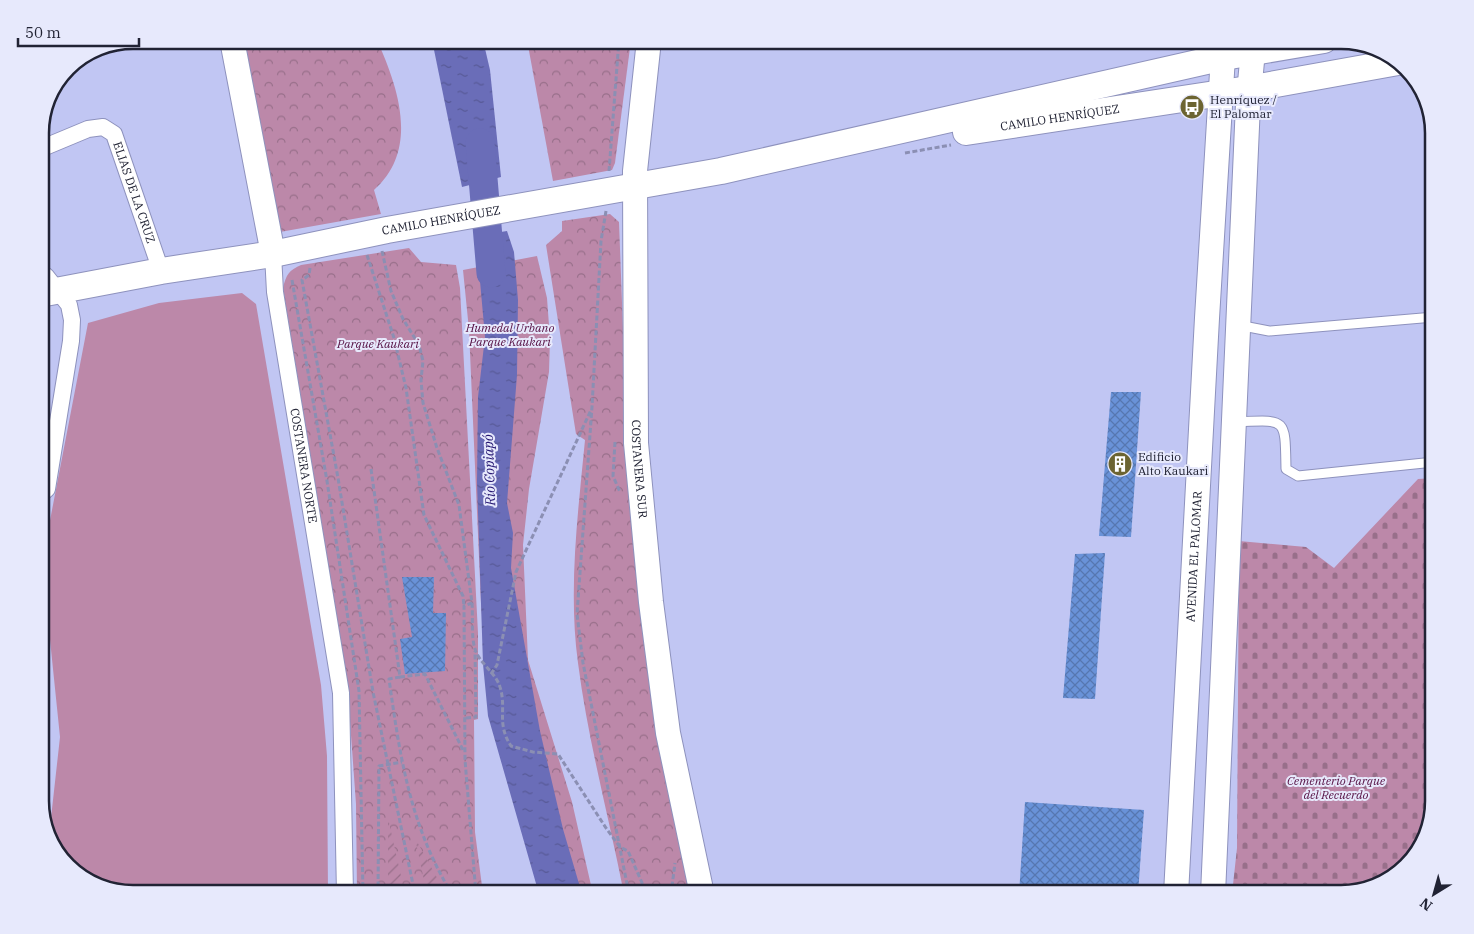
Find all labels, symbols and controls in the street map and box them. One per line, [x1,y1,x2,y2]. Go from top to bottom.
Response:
scale bar [18,15,139,47]
text: 50 m [25,23,61,42]
place label: Henríquez / El Palomar [1210,92,1277,121]
bus stop icon: Henríquez / El Palomar [1179,94,1205,120]
street label: CAMILO HENRÍQUEZ [999,101,1120,134]
street label: ELIAS DE LA CRUZ [110,139,159,245]
street label: CAMILO HENRÍQUEZ [380,202,502,238]
park label: Humedal Urbano Parque Kaukari [465,320,554,349]
park label: Parque Kaukari [336,336,419,351]
street label: COSTANERA NORTE [287,407,321,524]
street label: COSTANERA SUR [629,420,651,519]
water label: Río Copiapó [479,434,499,507]
place label: Edificio Alto Kaukari [1138,449,1209,478]
building icon: Edificio Alto Kaukari [1107,451,1133,477]
street label: AVENIDA EL PALOMAR [1183,491,1205,622]
park label: Cementerio Parque del Recuerdo [1287,773,1386,802]
north arrow [1409,869,1459,919]
text: N [1416,894,1436,915]

